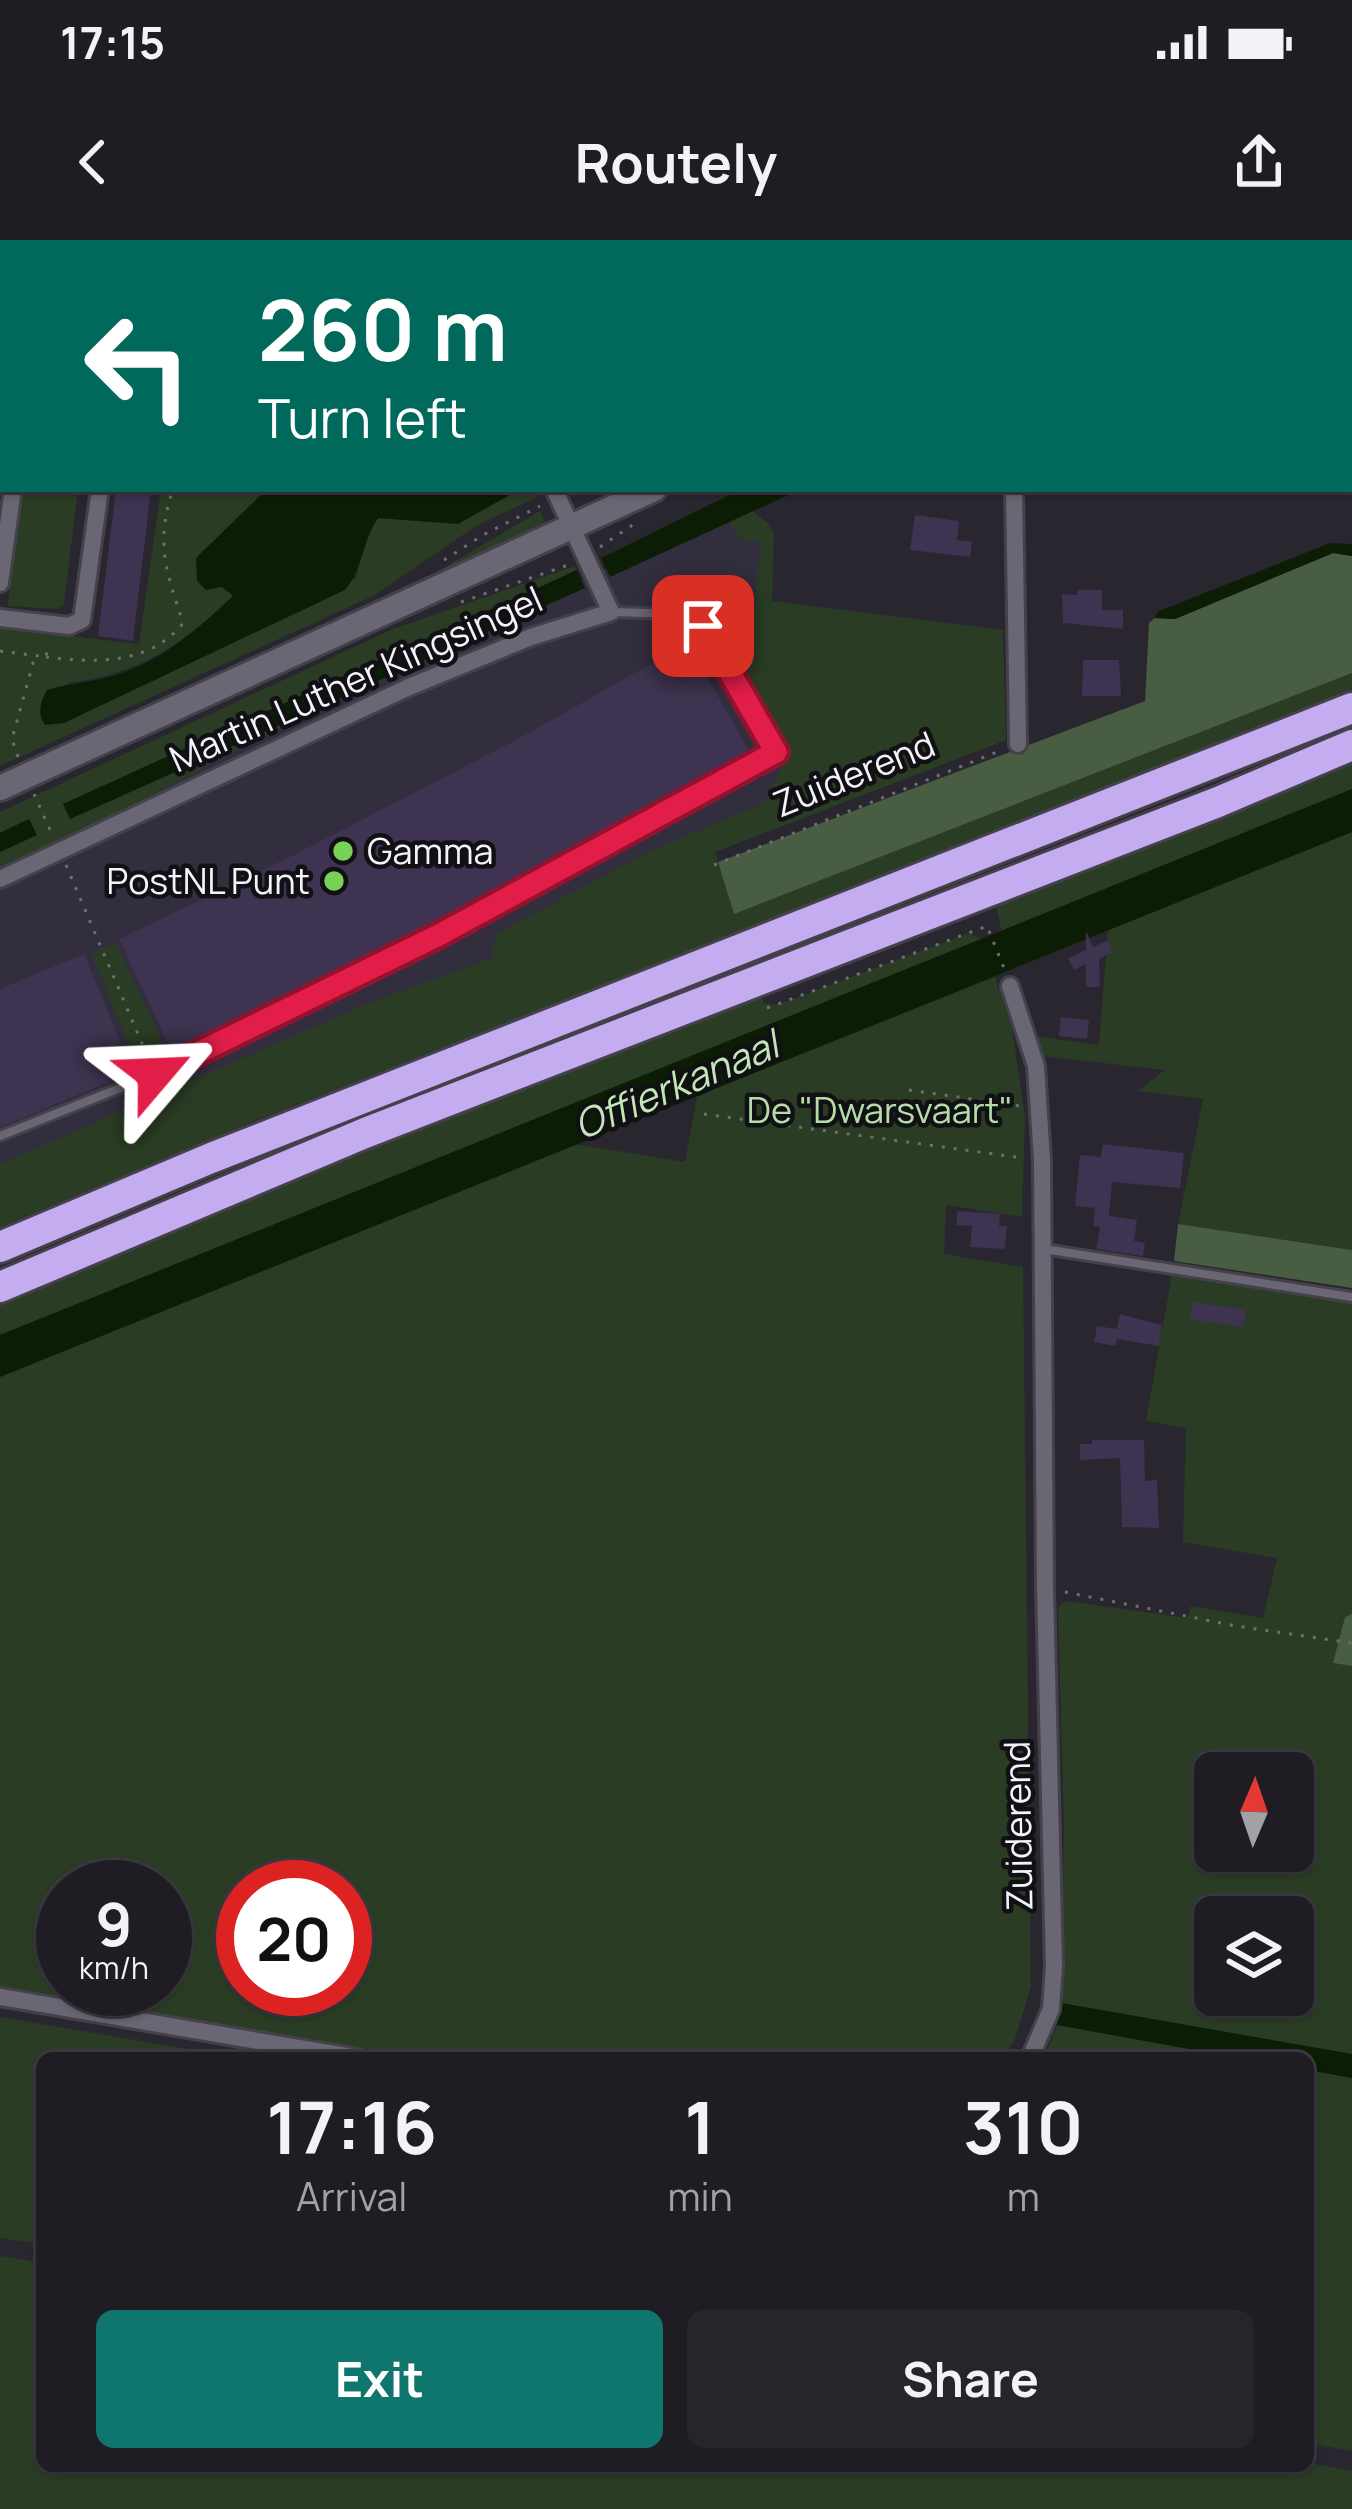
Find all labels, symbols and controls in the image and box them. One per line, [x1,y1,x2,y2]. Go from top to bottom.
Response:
text: 17:15 [60,11,165,73]
text: Routely [575,125,777,199]
icon: back [60,129,126,195]
icon: share [1226,129,1292,195]
text: 260 m [258,271,508,386]
icon: left [60,288,216,444]
text: Turn left [258,380,467,454]
street label: Martin Luther Kingsingel [162,574,550,783]
pin [652,575,754,677]
icon: arrive [670,593,736,659]
street label: Zuiderend [766,719,942,828]
place label: Gamma [367,826,493,875]
marker: Gamma [330,838,356,864]
place label: PostNL Punt [107,856,310,905]
marker: PostNL Punt [321,868,347,894]
position arrow [92,1011,218,1137]
water label: Offierkanaal [565,1015,791,1151]
park label: De "Dwarsvaart" [747,1085,1013,1134]
street label: Zuiderend [992,1741,1043,1911]
north arrow [1194,1752,1314,1872]
map controls [1194,1752,1314,2016]
speed limit sign: 20 [216,1860,372,2016]
text: 9 [95,1882,133,1964]
button: layers [1194,1896,1314,2016]
text: km/h [79,1947,149,1988]
text: 17:16 [266,2077,437,2176]
text: 1 [684,2077,716,2176]
text: 310 [963,2077,1084,2176]
text: Arrival [296,2169,407,2223]
text: min [667,2169,733,2223]
text: m [1007,2169,1040,2223]
button: Exit [96,2310,663,2448]
button: Share [687,2310,1254,2448]

